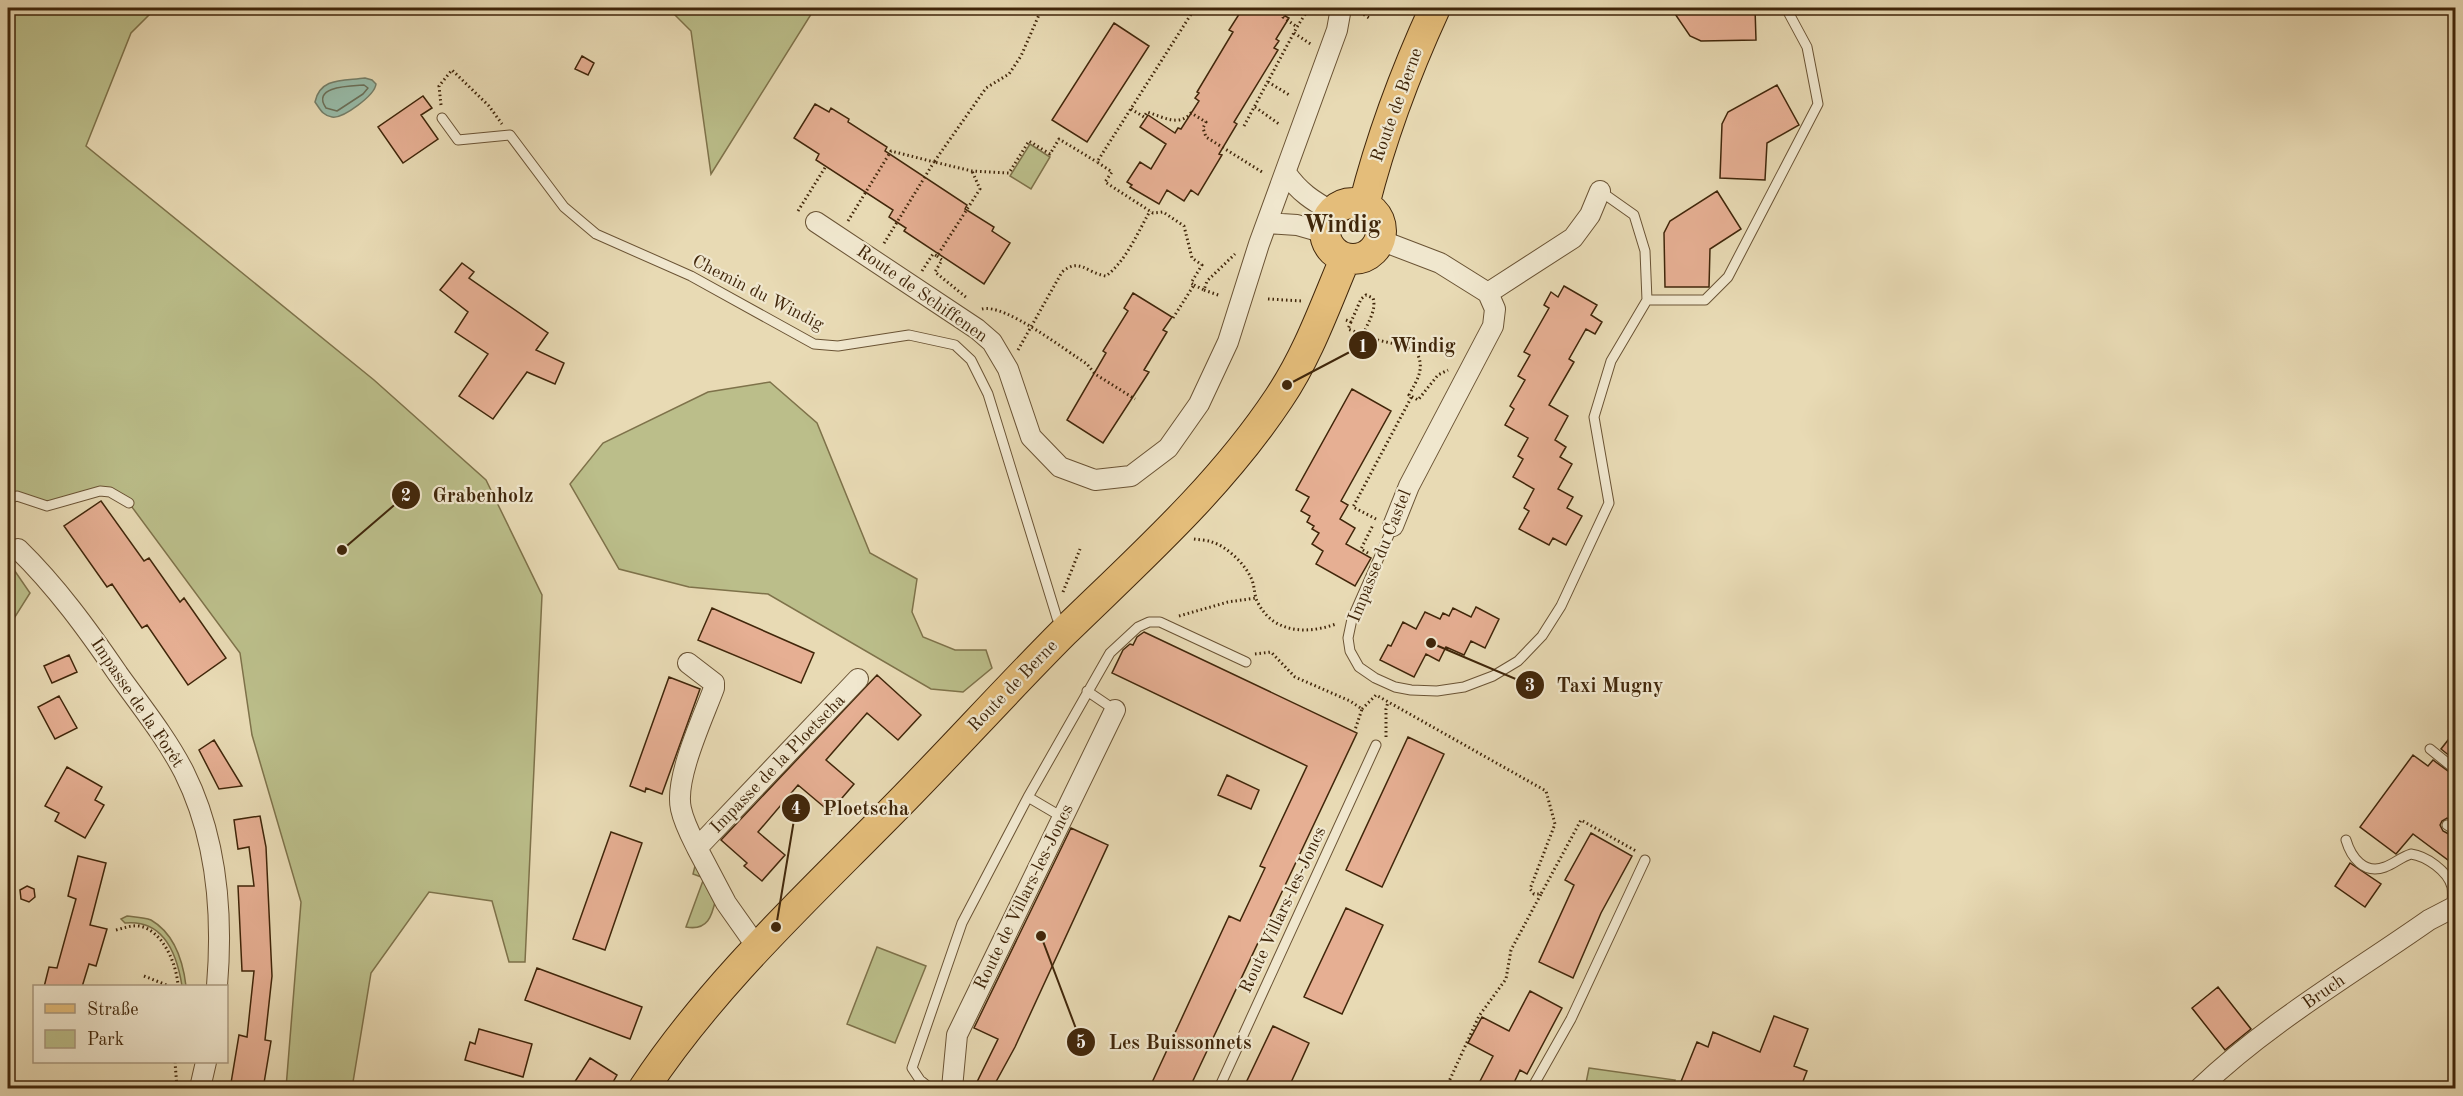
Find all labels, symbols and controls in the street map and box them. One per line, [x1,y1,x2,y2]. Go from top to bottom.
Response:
street label: Route de Berne [1368,46,1426,164]
district label: Windig [1303,214,1382,238]
street label: Route de Schiffenen [853,242,991,346]
street label: Chemin du Windig [689,252,827,334]
callout: Windig [1348,326,1467,364]
text: Windig [1390,337,1456,357]
text: 1 [1358,338,1368,356]
callout: Grabenholz [391,476,546,514]
text: 2 [401,487,411,505]
text: Grabenholz [433,487,534,507]
street label: Impasse du Castel [1345,487,1415,625]
street label: Impasse de la Forêt [87,635,187,771]
street label: Route de Berne [965,637,1061,735]
callout: Taxi Mugny [1515,666,1675,704]
text: 3 [1525,677,1535,695]
text: Taxi Mugny [1557,677,1663,697]
street label: Impasse de la Ploetscha [707,691,849,837]
callout: Ploetscha [781,789,921,827]
text: 4 [791,800,801,818]
text: Ploetscha [823,800,909,820]
street label: Route de Villars-les-Joncs [971,801,1077,993]
street label: Route Villars-les-Joncs [1237,824,1330,996]
street label: Bruch [2300,971,2349,1013]
legend [33,985,228,1063]
text: Straße [87,1001,138,1019]
callout: Les Buissonnets [1066,1023,1263,1061]
text: Park [87,1031,124,1049]
text: 5 [1076,1034,1086,1052]
text: Les Buissonnets [1109,1034,1252,1054]

